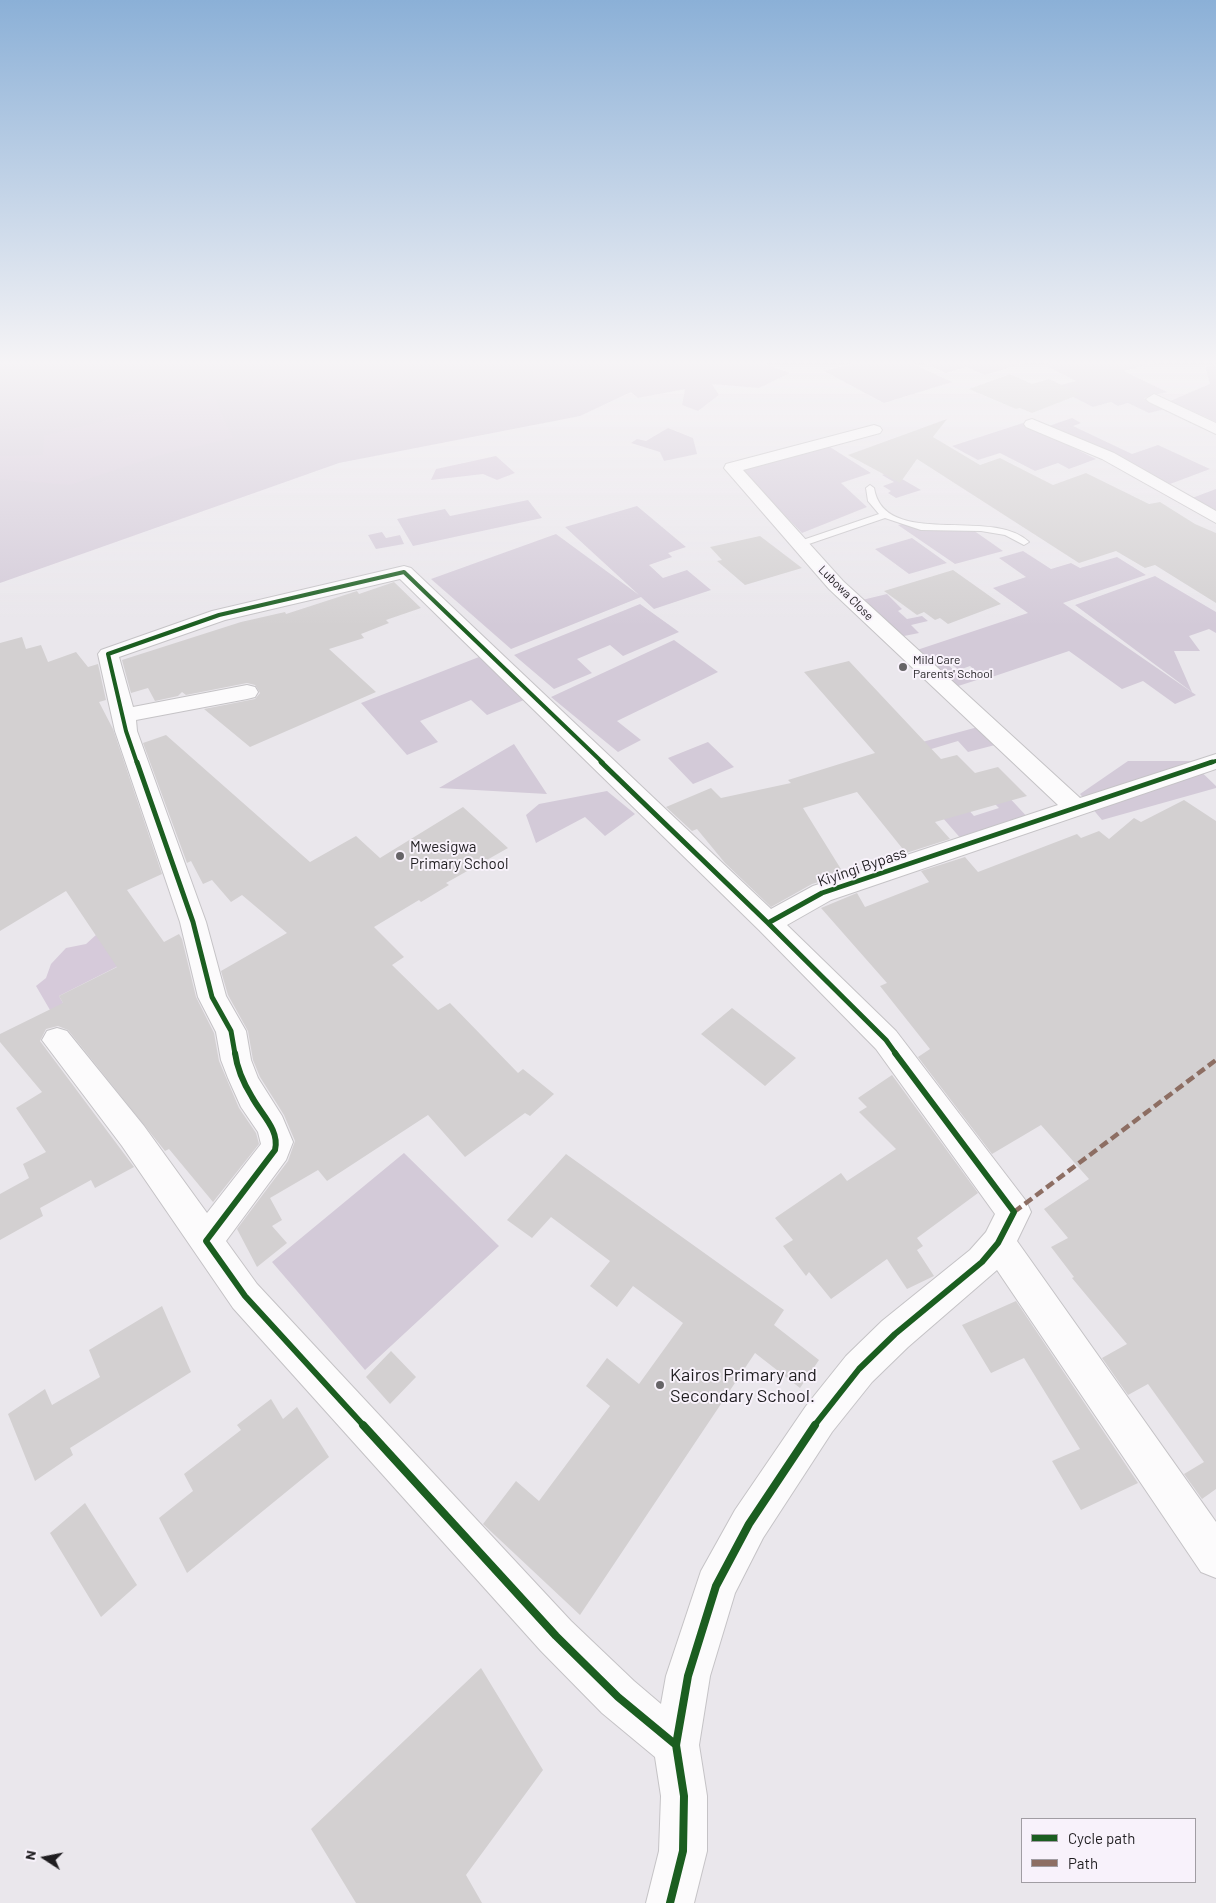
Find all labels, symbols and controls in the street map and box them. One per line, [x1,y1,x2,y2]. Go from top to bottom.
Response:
street label: Lubowa Close [816,563,876,623]
place label: Mild Care Parents' School [913,653,993,681]
marker: Mild Care Parents' School [897,661,909,673]
place label: Mwesigwa Primary School [410,838,508,873]
street label: Kiyingi Bypass [815,843,909,891]
marker: Mwesigwa Primary School [394,850,406,862]
place label: Kairos Primary and Secondary School. [670,1364,817,1406]
marker: Kairos Primary and Secondary School. [654,1379,666,1391]
legend [1021,1818,1196,1883]
text: Cycle path [1068,1829,1135,1847]
north arrow [20,1833,70,1883]
text: N [21,1849,39,1861]
text: Path [1068,1854,1098,1872]

